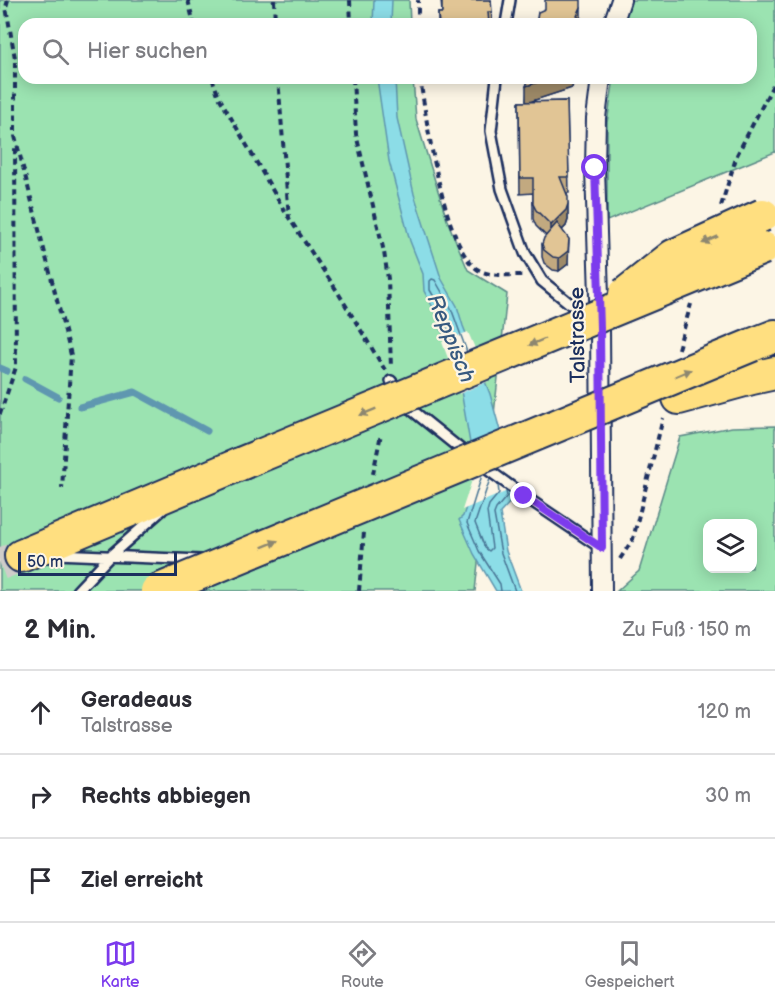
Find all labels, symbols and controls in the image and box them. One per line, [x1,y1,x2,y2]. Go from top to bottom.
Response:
search box [18,18,757,84]
icon: search [39,35,72,68]
text: Hier suchen [87,38,208,65]
route start [581,154,607,180]
one-way arrow [700,235,718,245]
street label: Talstrasse [564,287,591,383]
water label: Reppisch [421,290,481,387]
one-way arrow [528,338,546,347]
one-way arrow [675,368,693,378]
one-way arrow [359,407,377,417]
route end [510,482,536,508]
map controls [703,519,757,573]
button: layers [703,519,757,573]
one-way arrow [261,539,279,549]
scale bar [18,549,177,576]
text: 50 m [27,553,63,572]
text: 2 Min. [24,615,96,646]
text: Zu Fuß · 150 m [623,618,751,642]
text: Geradeaus [81,687,192,714]
icon: ahead [24,696,57,729]
text: 120 m [698,700,751,724]
text: Talstrasse [81,714,173,738]
icon: right [24,780,57,813]
text: Rechts abbiegen [81,783,251,810]
text: 30 m [705,784,751,808]
icon: arrive [24,864,57,897]
text: Ziel erreicht [81,867,203,894]
tab: Karte [101,937,140,992]
tab: Route [341,937,384,992]
tab: Gespeichert [585,937,674,992]

